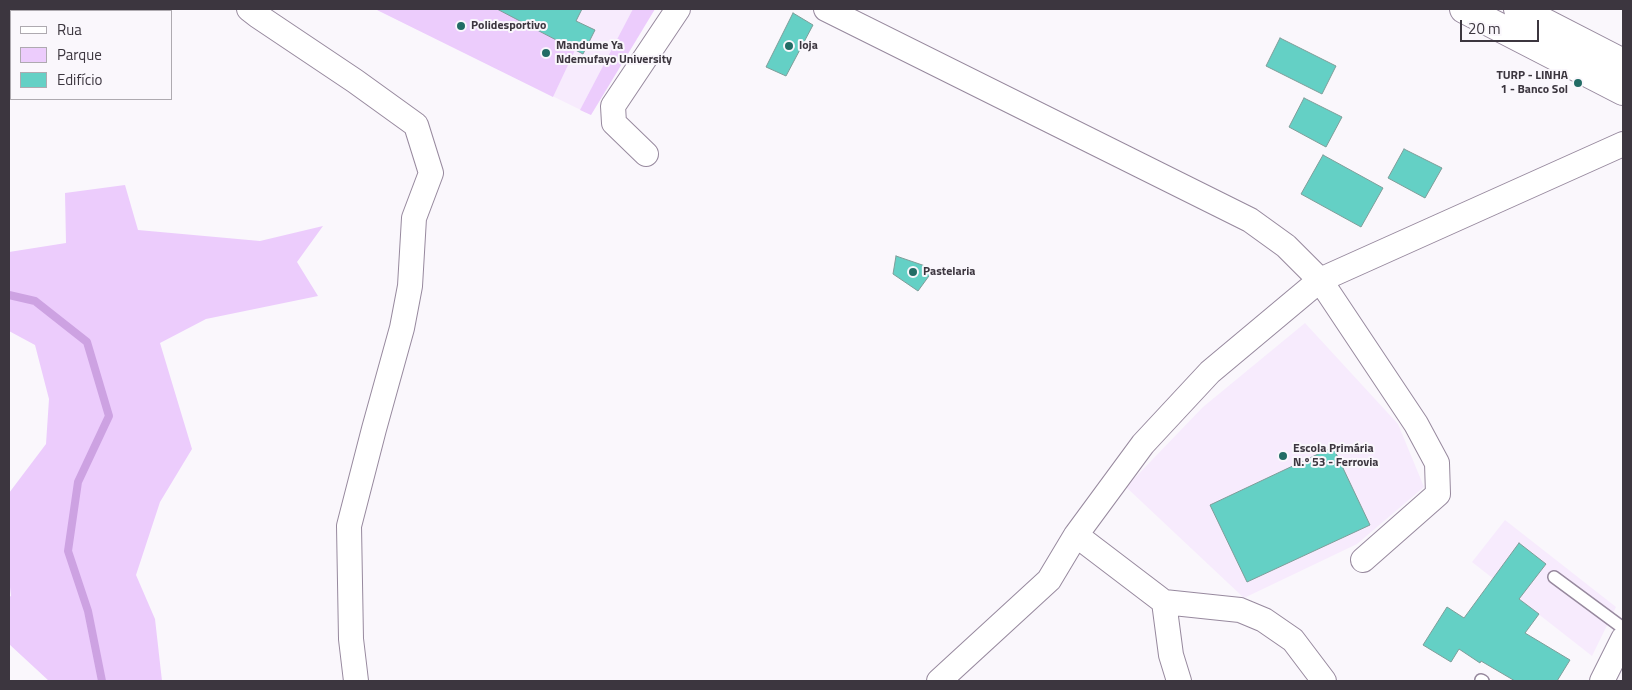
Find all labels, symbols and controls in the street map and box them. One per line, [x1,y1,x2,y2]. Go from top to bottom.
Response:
legend [10,10,172,100]
scale bar [1462,10,1541,42]
text: 20 m [1468,17,1501,40]
text: Rua [57,18,82,41]
place label: Polidesportivo [471,19,546,33]
marker: Polidesportivo [455,20,467,32]
place label: Mandume Ya Ndemufayo University [556,39,672,67]
place label: loja [799,39,818,53]
marker: loja [783,40,795,52]
text: Parque [57,43,102,66]
marker: Mandume Ya Ndemufayo University [540,47,552,59]
text: Edifício [57,68,102,91]
place label: TURP - LINHA 1 - Banco Sol [1496,69,1568,97]
marker: TURP - LINHA 1 - Banco Sol [1572,77,1584,89]
place label: Pastelaria [923,265,975,279]
marker: Pastelaria [907,266,919,278]
place label: Escola Primária N.º 53 - Ferrovia [1293,442,1378,470]
marker: Escola Primária N.º 53 - Ferrovia [1277,450,1289,462]

